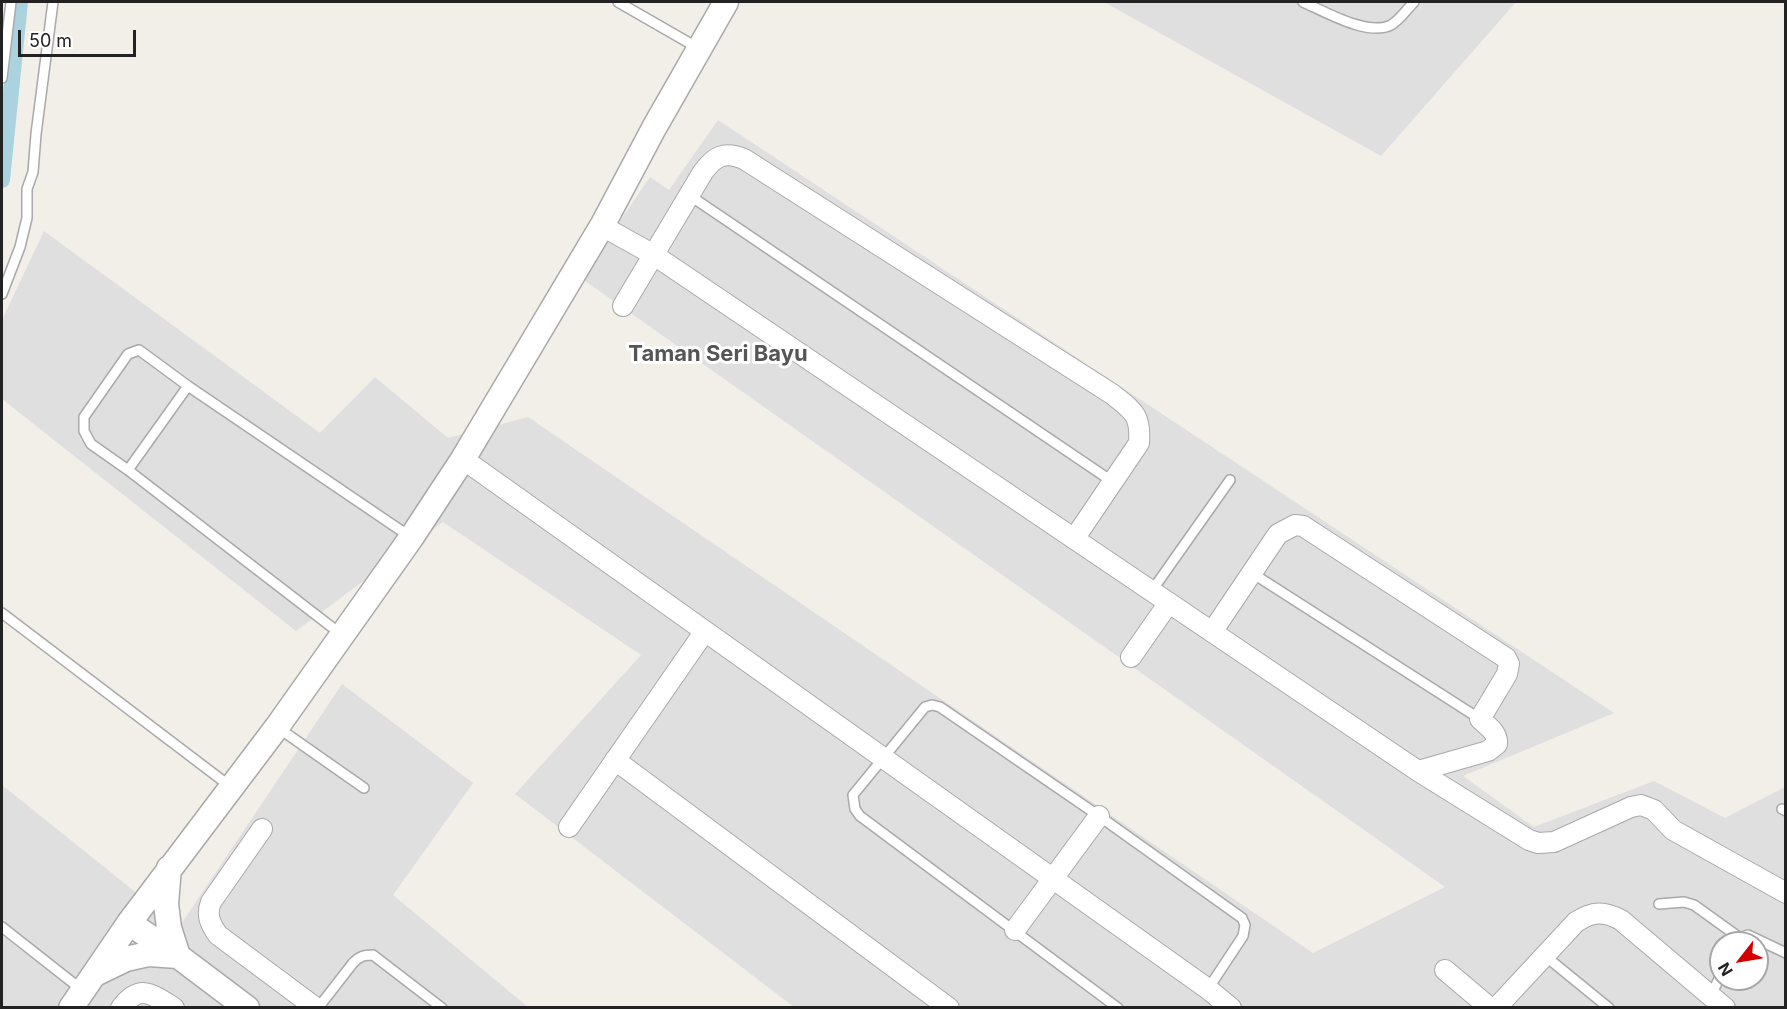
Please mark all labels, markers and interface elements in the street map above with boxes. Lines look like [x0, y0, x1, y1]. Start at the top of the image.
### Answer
scale bar [21, 18, 140, 56]
text: 50 m [29, 30, 72, 51]
district label: Taman Seri Bayu [628, 341, 808, 367]
north arrow [1709, 931, 1769, 991]
text: N [1714, 959, 1737, 980]

